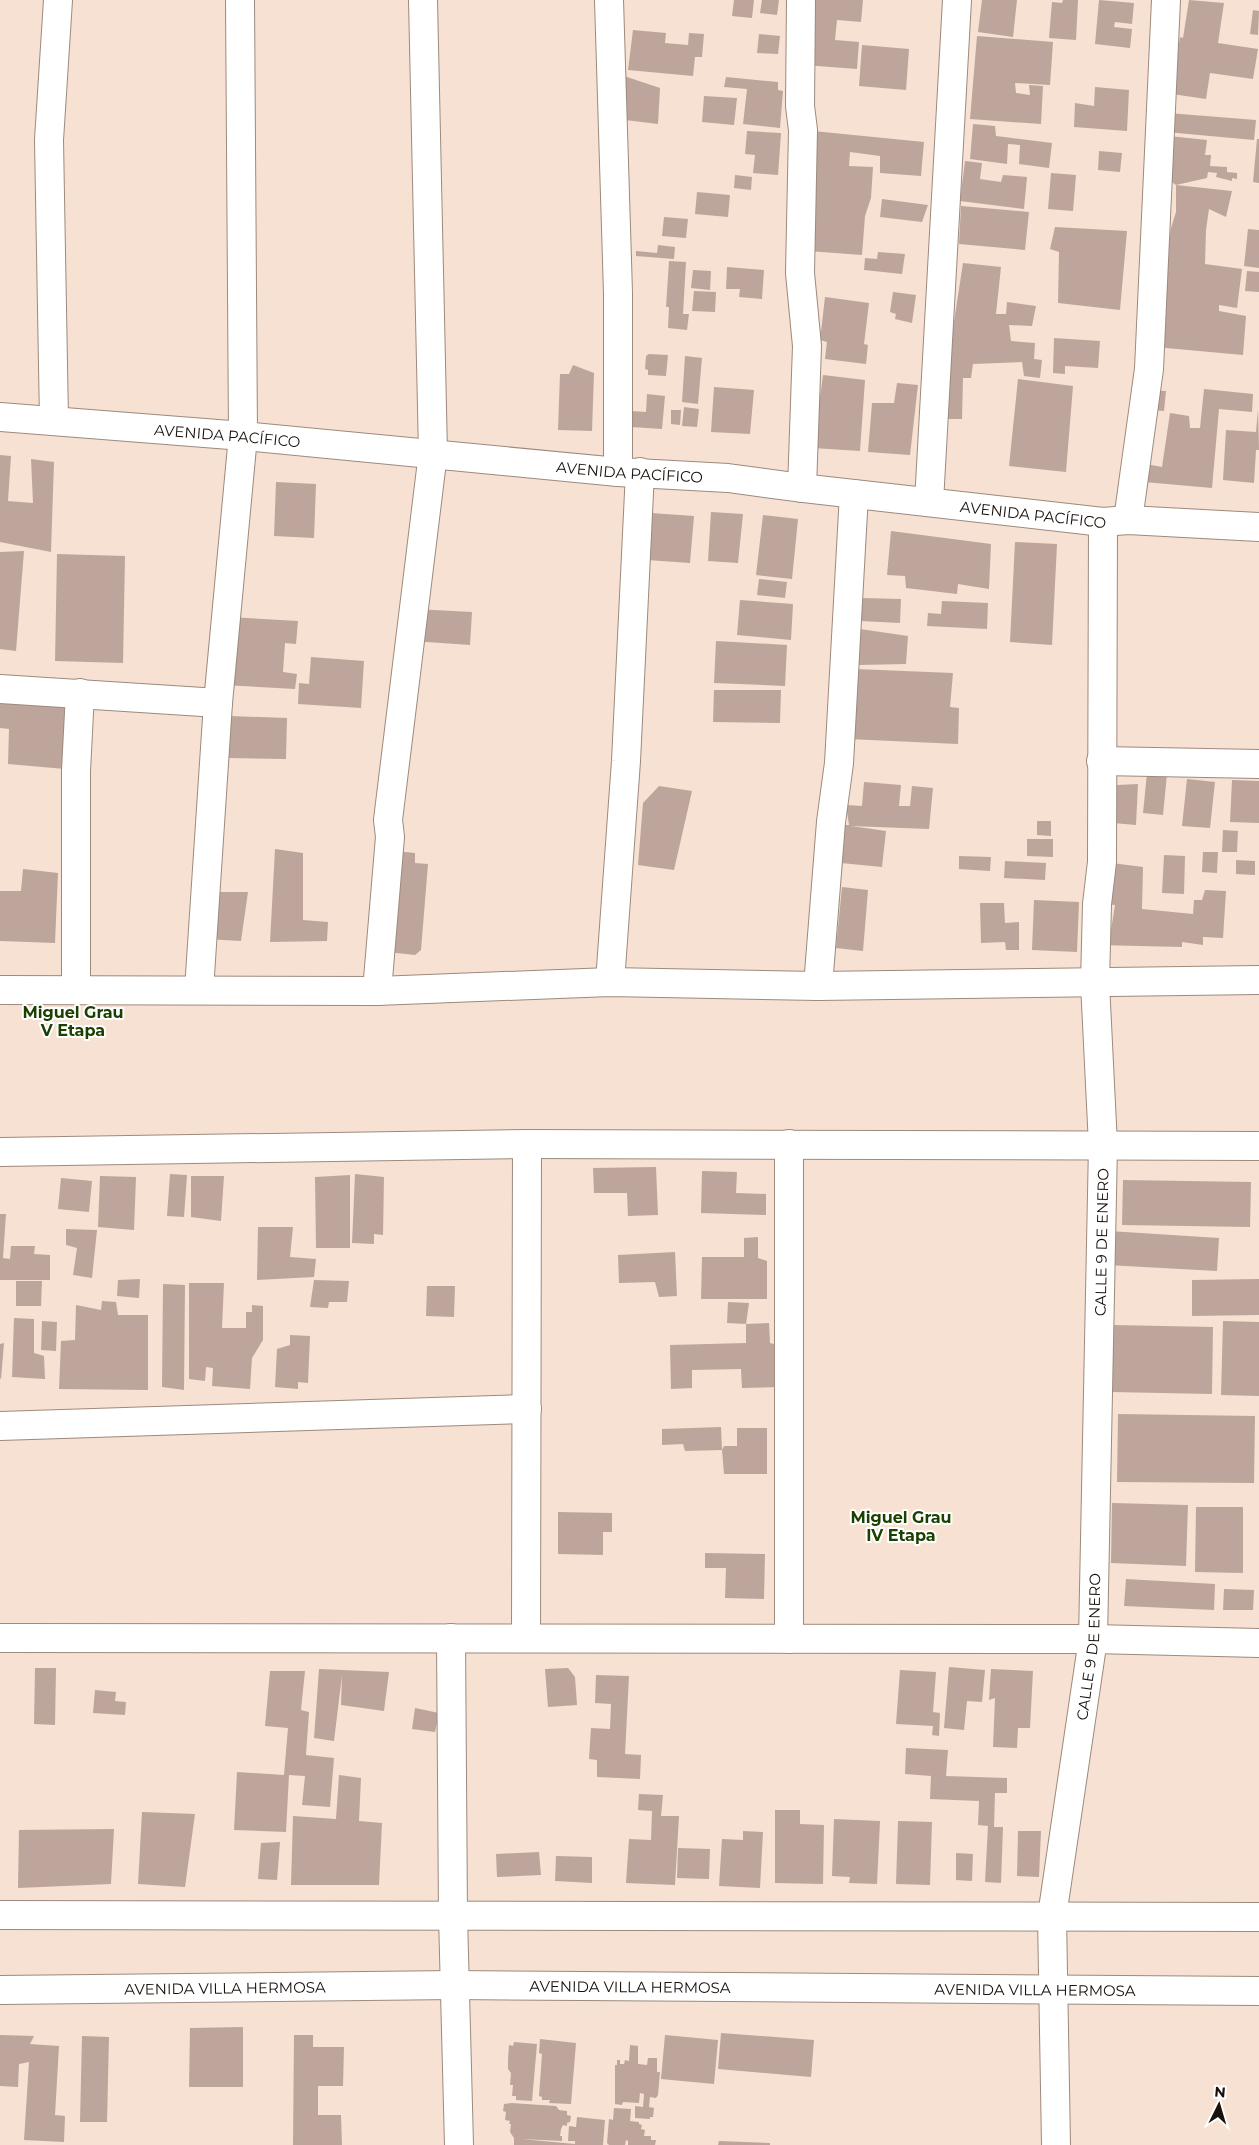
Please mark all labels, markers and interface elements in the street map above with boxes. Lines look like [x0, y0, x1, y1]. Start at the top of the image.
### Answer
street label: AVENIDA PACÍFICO [153, 420, 301, 451]
street label: AVENIDA PACÍFICO [555, 457, 703, 486]
street label: AVENIDA PACÍFICO [959, 496, 1107, 532]
district label: Miguel Grau V Etapa [22, 1003, 124, 1040]
street label: CALLE 9 DE ENERO [1090, 1168, 1112, 1316]
district label: Miguel Grau IV Etapa [850, 1508, 952, 1545]
street label: CALLE 9 DE ENERO [1072, 1573, 1104, 1722]
street label: AVENIDA VILLA HERMOSA [529, 1976, 731, 1997]
street label: AVENIDA VILLA HERMOSA [124, 1977, 326, 1998]
street label: AVENIDA VILLA HERMOSA [934, 1979, 1136, 2000]
north arrow [1194, 2080, 1244, 2130]
text: N [1214, 2083, 1227, 2102]

